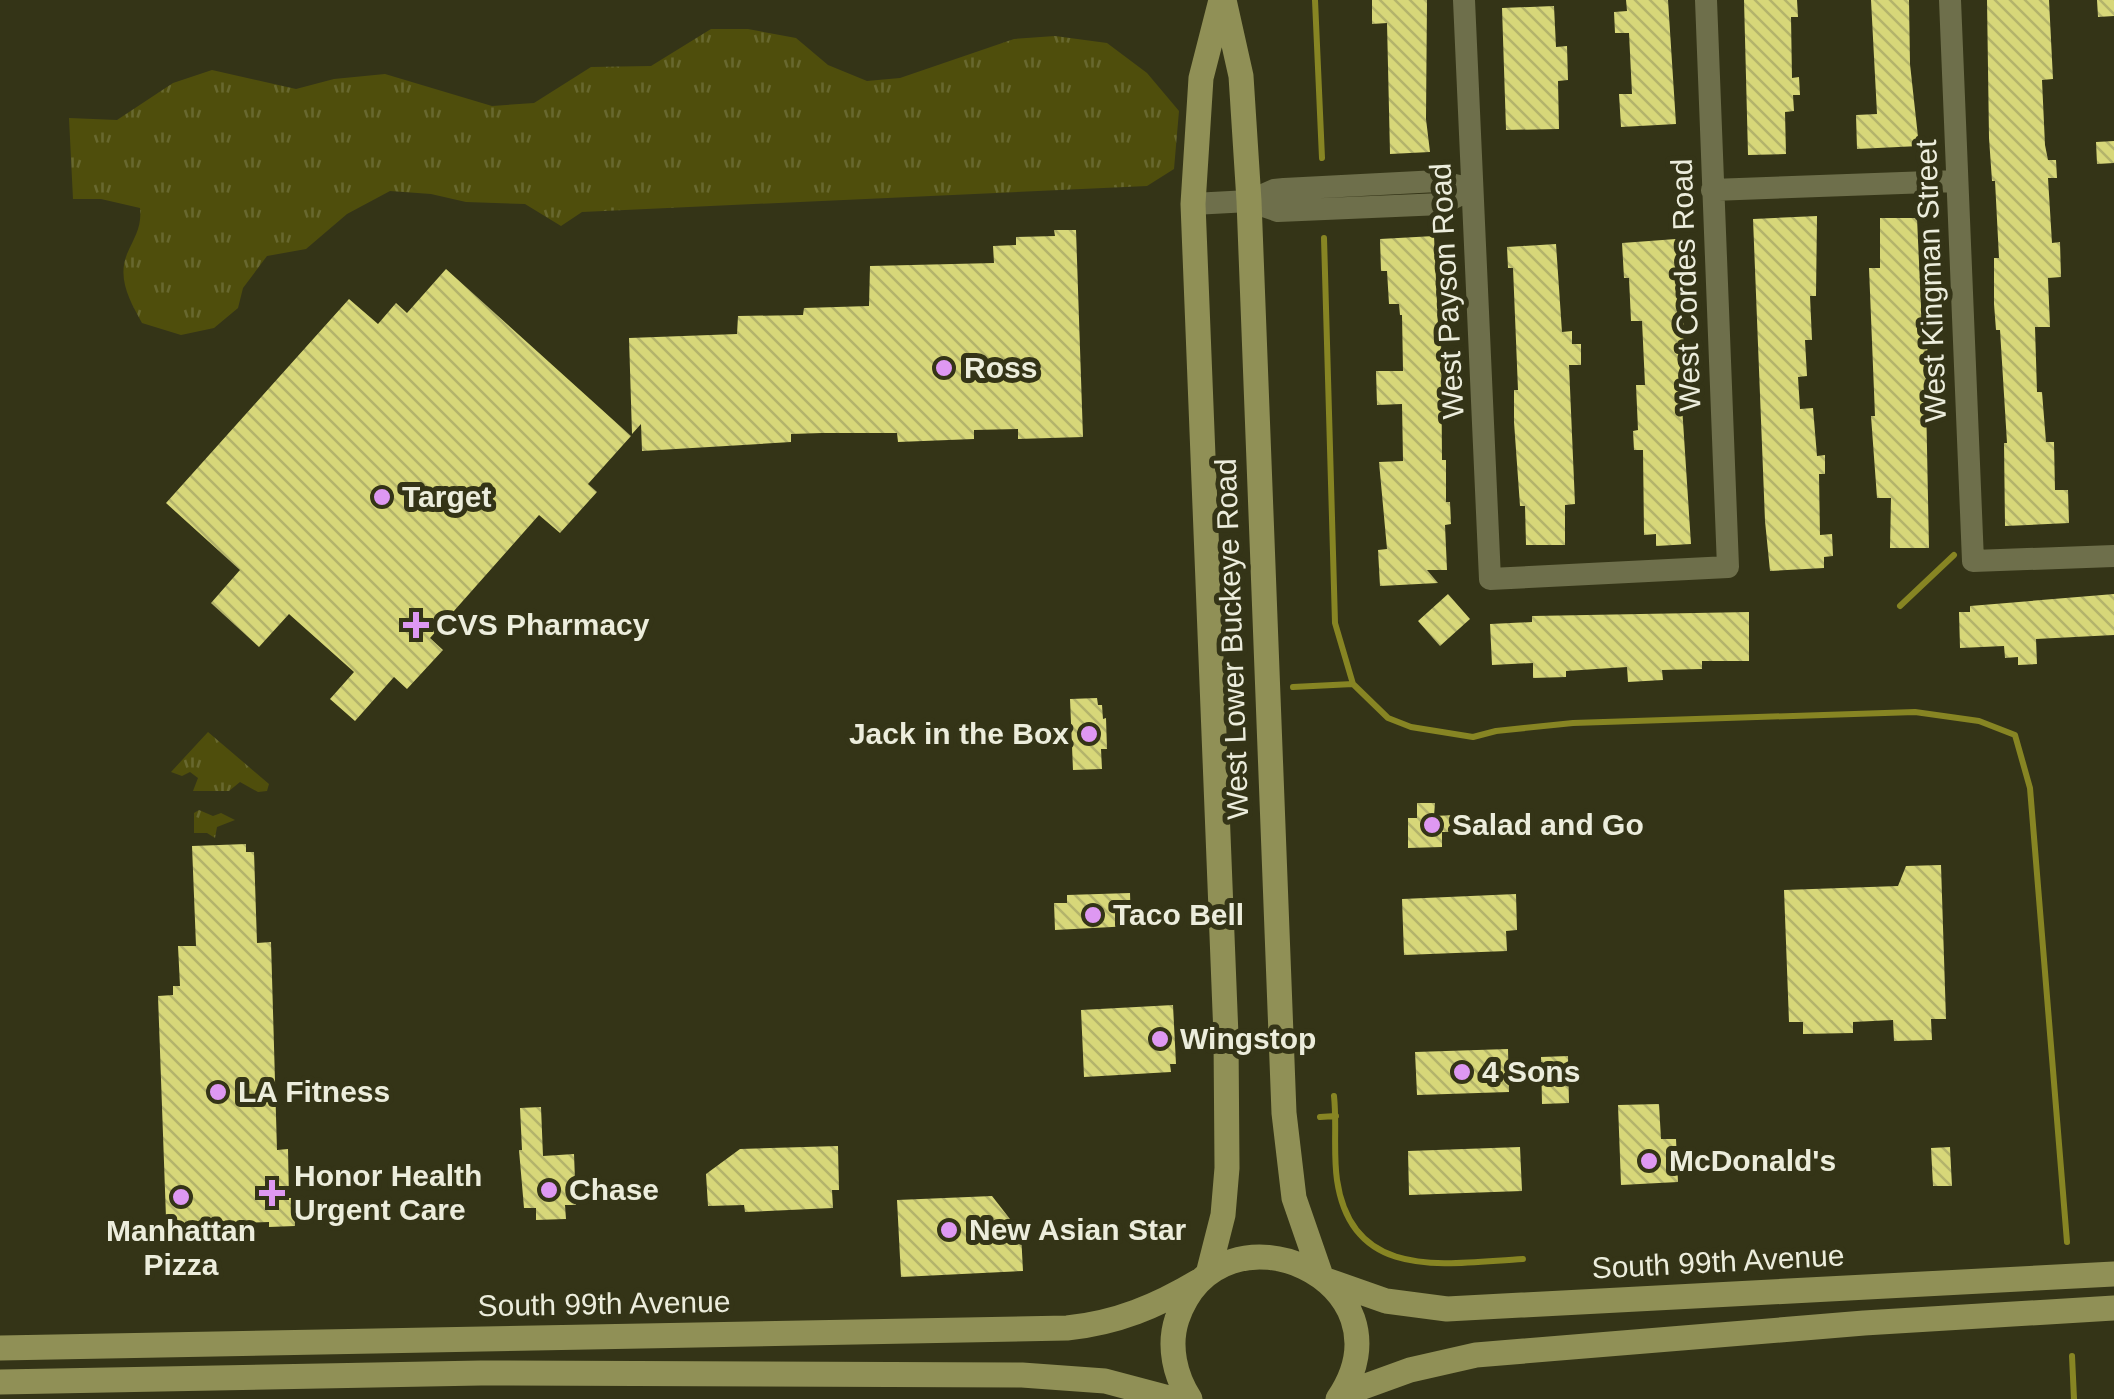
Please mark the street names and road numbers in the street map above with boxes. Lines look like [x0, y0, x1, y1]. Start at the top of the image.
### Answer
street label: West Kingman Street [1909, 138, 1952, 423]
street label: West Cordes Road [1665, 158, 1706, 412]
street label: West Payson Road [1423, 162, 1470, 420]
street label: West Lower Buckeye Road [1209, 458, 1254, 820]
street label: South 99th Avenue [1591, 1238, 1845, 1285]
street label: South 99th Avenue [477, 1285, 731, 1322]

